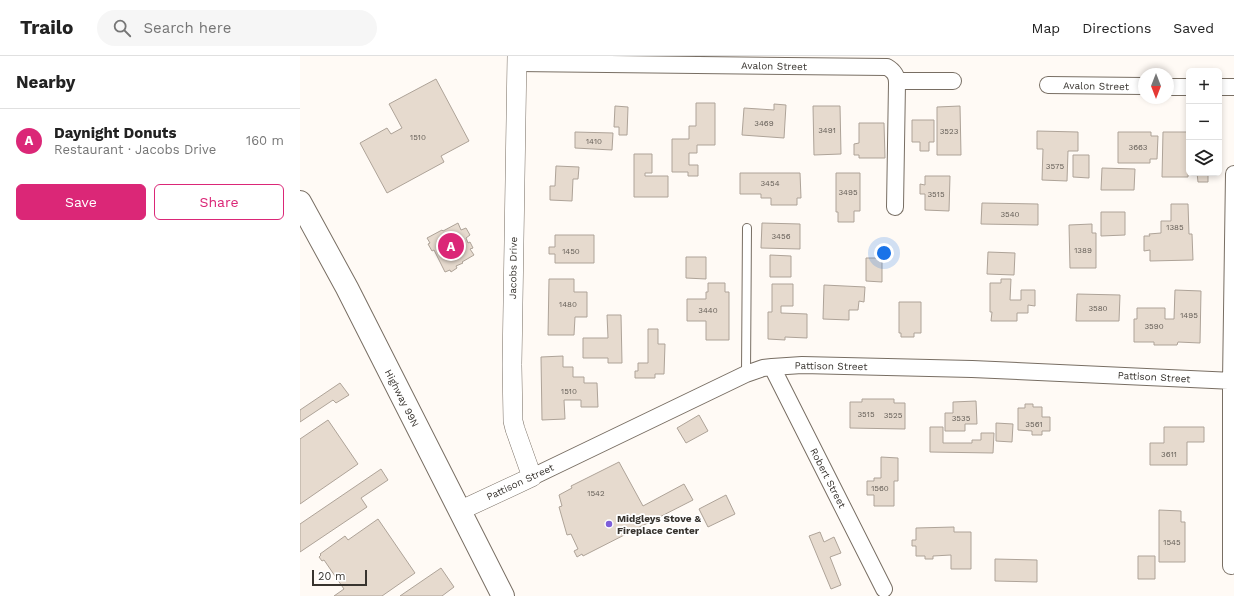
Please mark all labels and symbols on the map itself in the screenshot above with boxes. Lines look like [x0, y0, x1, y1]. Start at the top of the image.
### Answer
street label: Avalon Street [741, 60, 808, 72]
north arrow [1138, 68, 1174, 104]
street label: Avalon Street [1063, 80, 1130, 92]
house number: 3469 [754, 119, 774, 128]
house number: 3491 [818, 126, 836, 135]
house number: 3523 [940, 127, 959, 136]
house number: 1510 [410, 133, 426, 142]
house number: 1410 [586, 137, 602, 146]
house number: 3663 [1128, 143, 1148, 152]
house number: 3575 [1046, 162, 1065, 171]
house number: 3454 [760, 179, 780, 188]
house number: 3495 [838, 188, 858, 197]
house number: 3515 [927, 190, 945, 199]
house number: 3540 [1000, 210, 1020, 219]
house number: 1385 [1166, 223, 1184, 232]
pin: A [438, 231, 464, 261]
house number: 3456 [771, 232, 791, 241]
street label: Jacobs Drive [507, 236, 519, 299]
your location [874, 243, 894, 263]
house number: 1389 [1074, 246, 1092, 255]
house number: 1450 [562, 247, 580, 256]
house number: 1480 [559, 300, 577, 309]
house number: 3580 [1088, 304, 1108, 313]
house number: 3440 [698, 306, 718, 315]
house number: 1495 [1180, 311, 1198, 320]
house number: 3590 [1144, 322, 1164, 331]
street label: Pattison Street [794, 360, 868, 372]
street label: Highway 99N [383, 367, 421, 429]
street label: Pattison Street [1117, 370, 1192, 384]
house number: 1510 [561, 387, 577, 396]
house number: 3515 [857, 410, 875, 419]
house number: 3525 [884, 411, 903, 420]
house number: 3535 [952, 414, 971, 423]
house number: 3561 [1025, 420, 1043, 429]
street label: Robert Street [808, 446, 848, 511]
house number: 3611 [1161, 450, 1177, 459]
street label: Pattison Street [485, 461, 556, 502]
house number: 1560 [871, 484, 889, 493]
house number: 1542 [587, 489, 605, 498]
place label: Midgleys Stove & Fireplace Center [617, 513, 701, 536]
marker: Midgleys Stove & Fireplace Center [604, 519, 614, 529]
house number: 1545 [1163, 538, 1181, 547]
scale bar [312, 568, 367, 587]

